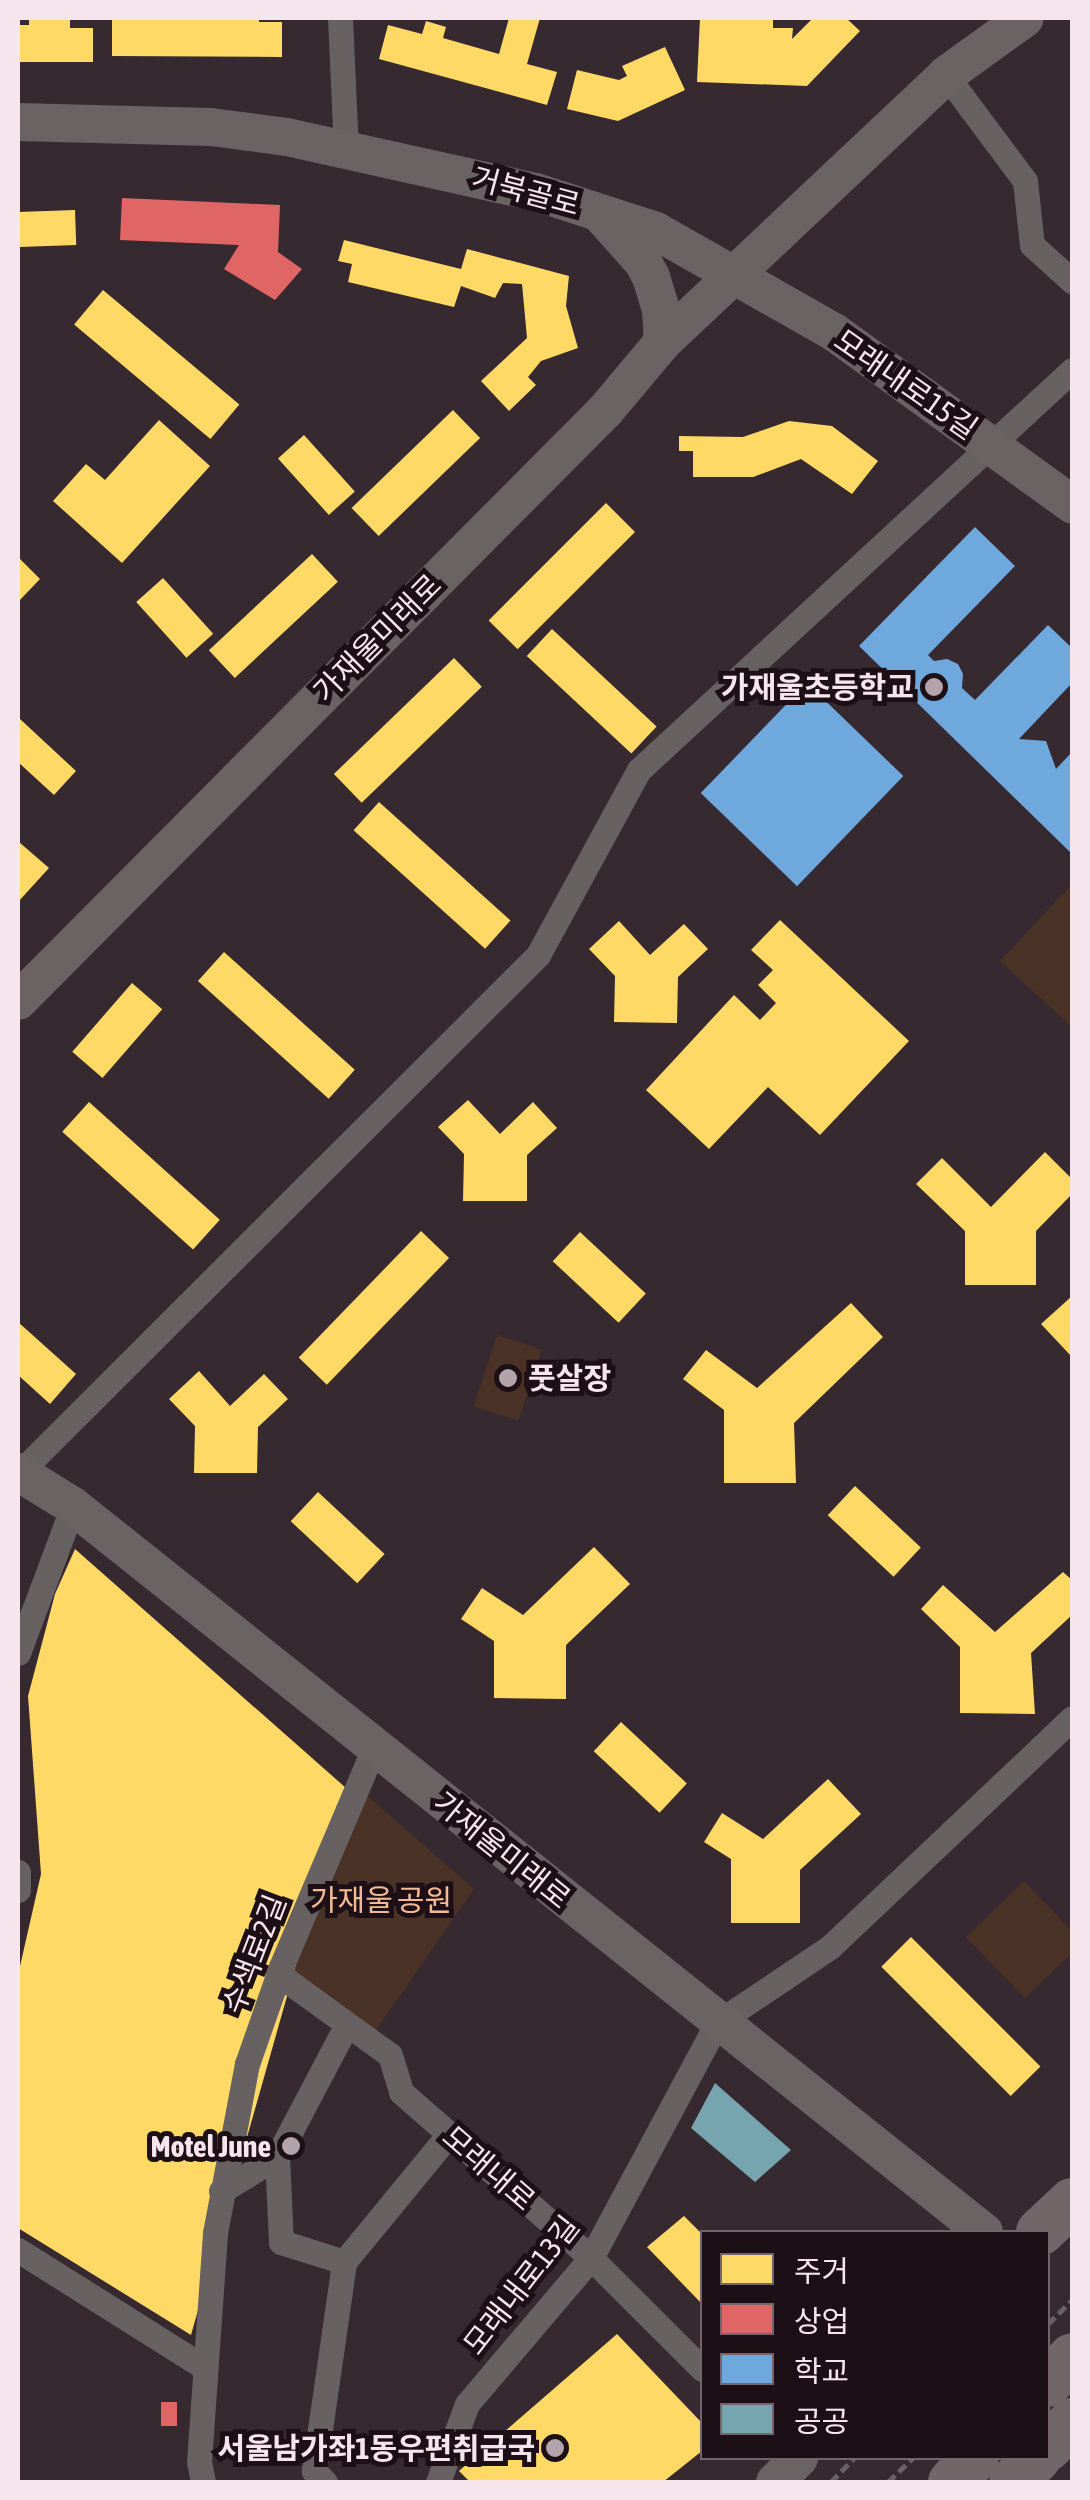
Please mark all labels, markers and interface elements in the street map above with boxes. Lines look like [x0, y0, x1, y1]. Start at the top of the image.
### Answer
street label: 거북골로 [468, 159, 584, 223]
street label: 모래내로15길 [828, 322, 984, 446]
street label: 가재울미래로 [306, 567, 448, 709]
place label: 가재울초등학교 [721, 669, 914, 705]
marker: 가재울초등학교 [923, 676, 945, 698]
place label: 풋살장 [528, 1360, 611, 1396]
marker: 풋살장 [497, 1367, 519, 1389]
street label: 가재울미래로 [426, 1784, 578, 1916]
park label: 가재울 공원 [310, 1882, 452, 1918]
street label: 수색로2길 [215, 1889, 293, 2019]
street label: 모래내로 [436, 2118, 542, 2218]
place label: Motel June [151, 2128, 271, 2164]
marker: Motel June [280, 2135, 302, 2157]
street label: 모래내로13길 [456, 2208, 586, 2362]
legend [700, 2230, 1050, 2460]
text: 주거 [794, 2254, 849, 2288]
text: 상업 [794, 2304, 849, 2338]
text: 학교 [794, 2354, 849, 2388]
text: 공공 [794, 2404, 849, 2438]
place label: 서울남가좌1동우편취급국 [217, 2430, 535, 2466]
marker: 서울남가좌1동우편취급국 [544, 2437, 566, 2459]

